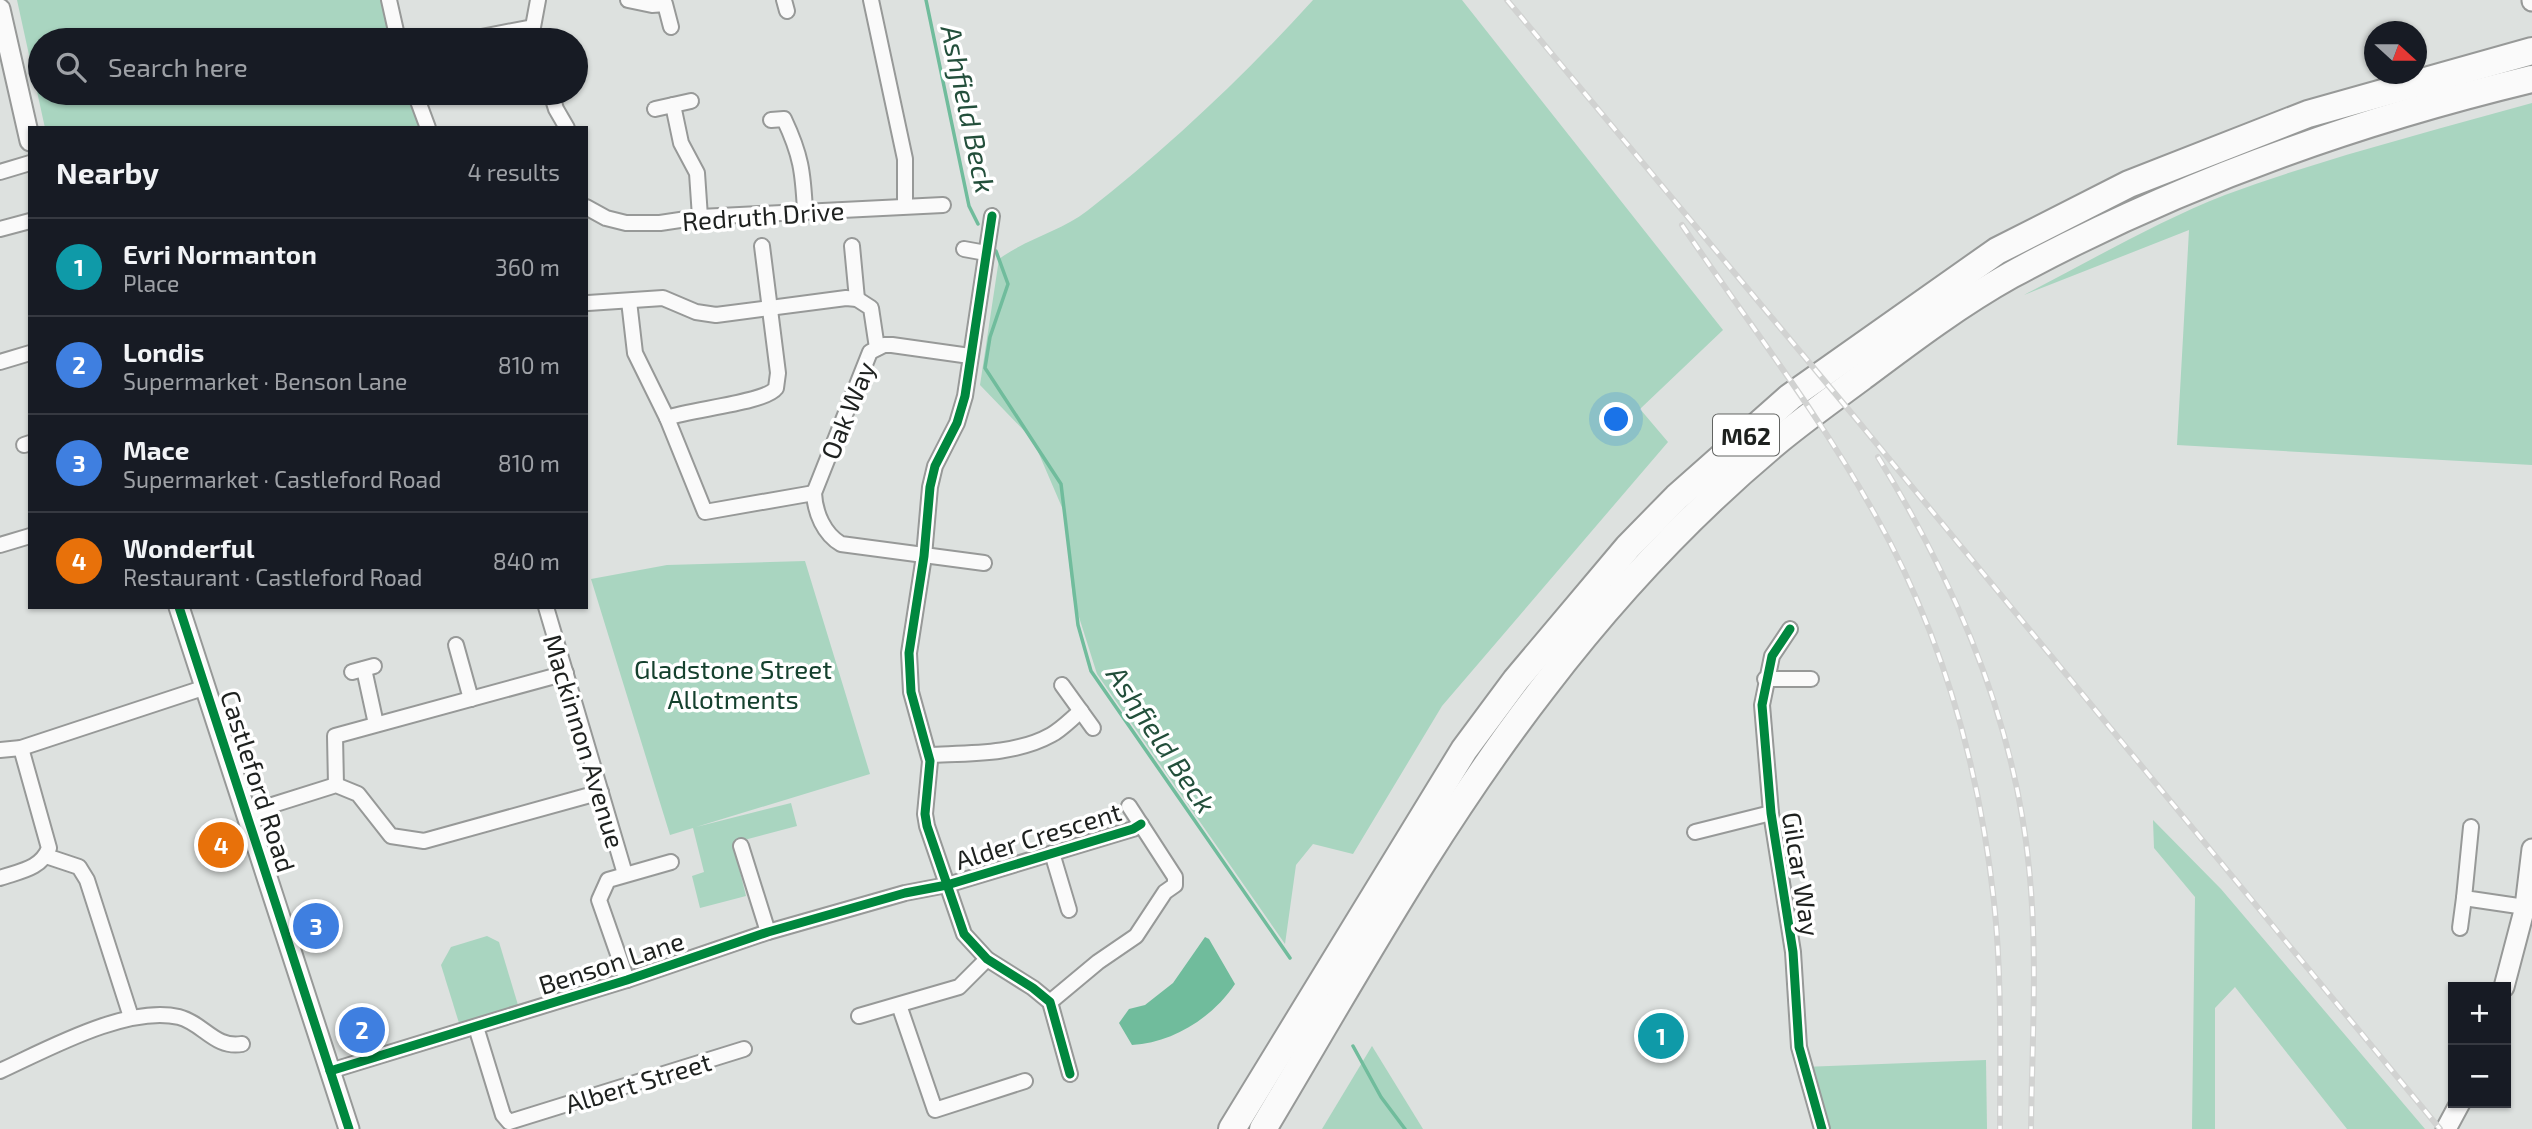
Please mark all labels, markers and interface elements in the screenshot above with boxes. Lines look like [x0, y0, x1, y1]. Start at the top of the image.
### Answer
water label: Ashfield Beck [934, 21, 1003, 196]
north arrow [2364, 21, 2427, 84]
search box [28, 28, 588, 105]
icon: search [52, 48, 90, 86]
text: Search here [108, 51, 248, 82]
text: Nearby [56, 154, 159, 190]
text: 4 results [468, 158, 560, 186]
street label: Redruth Drive [681, 194, 845, 236]
text: Evri Normanton [123, 238, 317, 269]
text: 1 [74, 253, 84, 281]
text: 360 m [495, 253, 560, 281]
text: Place [123, 269, 179, 297]
text: Londis [123, 336, 204, 367]
text: 2 [72, 351, 86, 379]
text: 810 m [498, 351, 560, 379]
street label: Oak Way [813, 356, 881, 463]
text: Supermarket · Benson Lane [123, 367, 407, 395]
your location [1599, 402, 1633, 436]
road number: M62 [1713, 414, 1779, 456]
text: Mace [123, 434, 189, 465]
text: 3 [72, 449, 86, 477]
text: 810 m [498, 449, 560, 477]
text: Supermarket · Castleford Road [123, 465, 441, 493]
text: Wonderful [123, 532, 255, 563]
text: 4 [72, 547, 86, 575]
text: 840 m [493, 547, 560, 575]
text: Restaurant · Castleford Road [123, 563, 423, 591]
street label: Mackinnon Avenue [538, 630, 632, 852]
park label: Gladstone Street Allotments [634, 653, 832, 714]
water label: Ashfield Beck [1100, 658, 1224, 819]
street label: Castleford Road [215, 686, 303, 876]
street label: Alder Crescent [951, 795, 1125, 875]
street label: Gilcar Way [1777, 810, 1827, 938]
pin: 4 [198, 819, 244, 871]
pin: 3 [293, 900, 339, 952]
street label: Benson Lane [535, 924, 687, 1000]
map controls [2448, 982, 2511, 1108]
button: + [2448, 982, 2511, 1045]
pin: 2 [339, 1004, 385, 1056]
pin: 1 [1638, 1010, 1684, 1062]
street label: Albert Street [561, 1045, 715, 1119]
button: − [2448, 1045, 2511, 1108]

